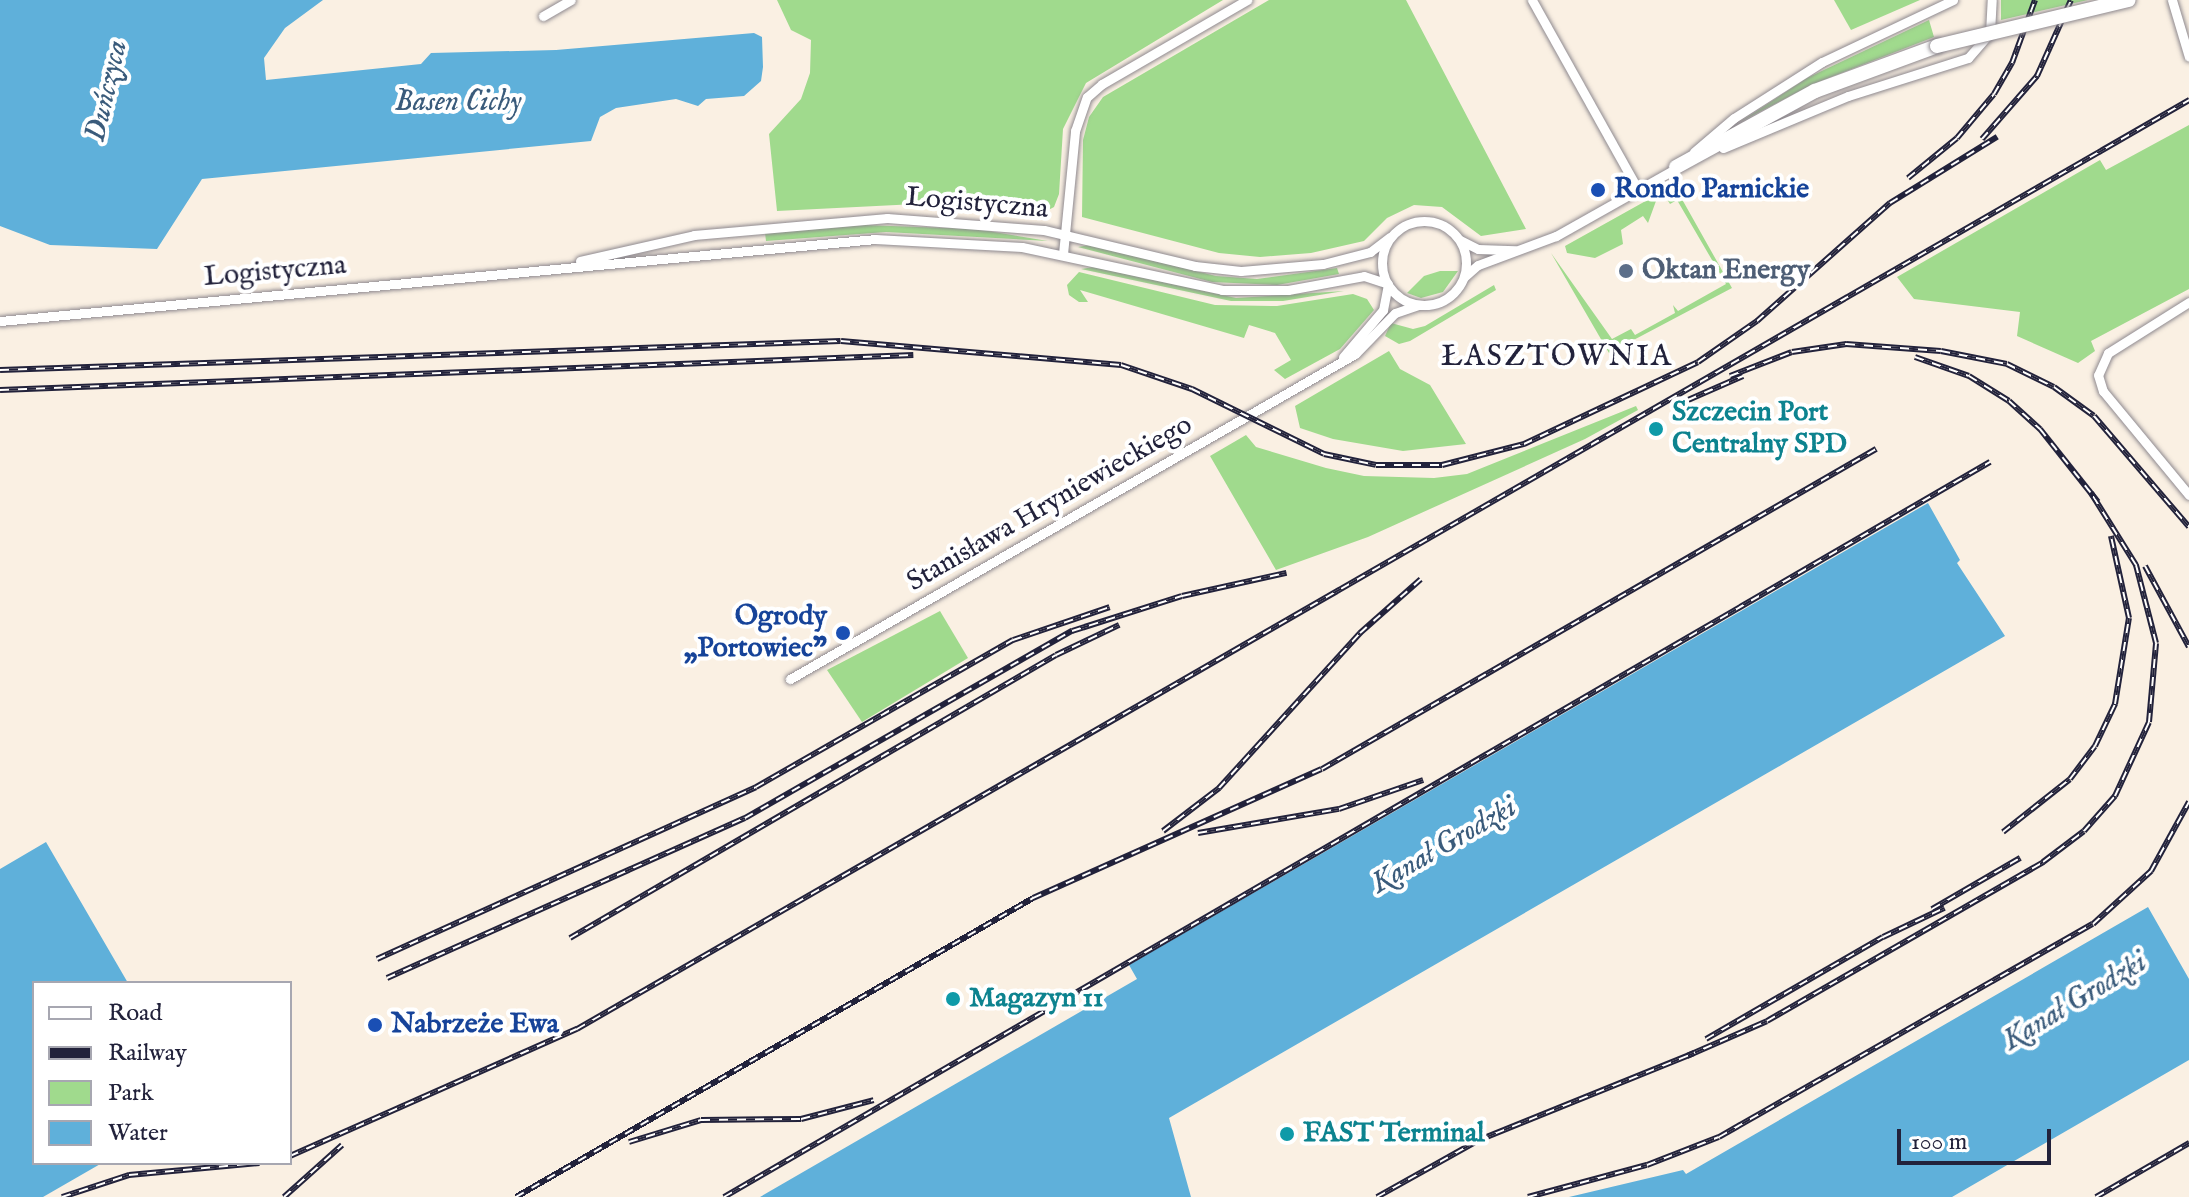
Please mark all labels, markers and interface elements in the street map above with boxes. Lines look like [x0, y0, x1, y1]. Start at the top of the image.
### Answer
water label: Duńczyca [78, 37, 136, 145]
water label: Basen Cichy [394, 84, 522, 120]
place label: Rondo Parnickie [1614, 173, 1809, 207]
street label: Logistyczna [904, 181, 1050, 227]
marker: Rondo Parnickie [1589, 181, 1607, 199]
street label: Logistyczna [202, 249, 348, 295]
place label: Oktan Energy [1642, 254, 1810, 288]
marker: Oktan Energy [1617, 262, 1635, 280]
district label: ŁASZTOWNIA [1441, 339, 1673, 375]
place label: Szczecin Port Centralny SPD [1672, 396, 1847, 462]
street label: Stanisława Hryniewieckiego [901, 409, 1199, 599]
marker: Szczecin Port Centralny SPD [1647, 420, 1665, 438]
place label: Ogrody „Portowiec” [684, 600, 827, 666]
marker: Ogrody „Portowiec” [834, 624, 852, 642]
water label: Kanał Grodzki [1365, 790, 1523, 902]
water label: Kanał Grodzki [1996, 945, 2154, 1059]
legend [32, 981, 292, 1165]
place label: Magazyn 11 [969, 982, 1103, 1016]
marker: Magazyn 11 [944, 990, 962, 1008]
text: Road [108, 998, 162, 1029]
place label: Nabrzeże Ewa [391, 1008, 559, 1042]
marker: Nabrzeże Ewa [366, 1016, 384, 1034]
text: Railway [108, 1038, 187, 1069]
text: Park [108, 1078, 154, 1109]
scale bar [1901, 1113, 2055, 1163]
place label: FAST Terminal [1303, 1117, 1485, 1151]
text: Water [108, 1118, 168, 1149]
marker: FAST Terminal [1278, 1125, 1296, 1143]
text: 100 m [1911, 1127, 1967, 1158]

